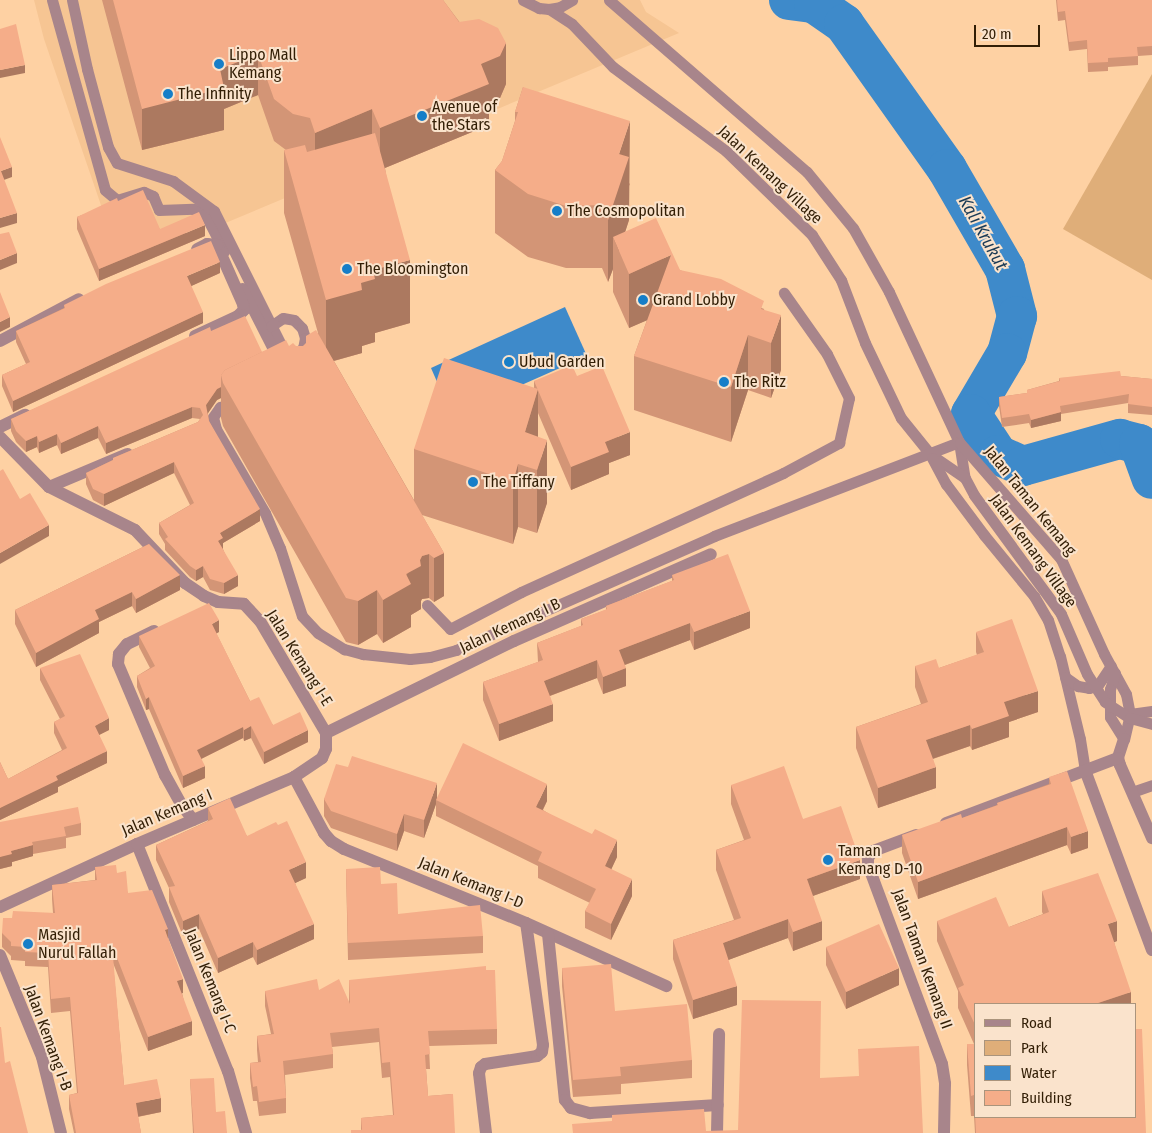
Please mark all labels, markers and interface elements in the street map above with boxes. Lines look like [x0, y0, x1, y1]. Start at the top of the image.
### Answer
scale bar [977, 15, 1043, 47]
text: 20 m [982, 25, 1012, 43]
place label: Lippo Mall Kemang [229, 45, 297, 83]
marker: Lippo Mall Kemang [213, 58, 225, 70]
place label: The Infinity [178, 84, 251, 104]
marker: The Infinity [162, 88, 174, 100]
place label: Avenue of the Stars [432, 97, 497, 135]
marker: Avenue of the Stars [416, 110, 428, 122]
street label: Jalan Kemang Village [714, 122, 826, 228]
water label: Kali Krukut [954, 192, 1012, 274]
place label: The Cosmopolitan [567, 201, 685, 221]
marker: The Cosmopolitan [551, 205, 563, 217]
place label: The Bloomington [357, 259, 468, 279]
marker: The Bloomington [341, 263, 353, 275]
place label: Grand Lobby [653, 290, 735, 310]
marker: Grand Lobby [637, 294, 649, 306]
place label: Ubud Garden [519, 352, 605, 372]
marker: Ubud Garden [503, 356, 515, 368]
place label: The Ritz [734, 372, 786, 392]
marker: The Ritz [718, 376, 730, 388]
street label: Jalan Taman Kemang [980, 442, 1080, 560]
place label: The Tiffany [483, 472, 555, 492]
marker: The Tiffany [467, 476, 479, 488]
street label: Jalan Kemang Village [985, 490, 1081, 612]
street label: Jalan Kemang I B [457, 594, 563, 658]
street label: Jalan Kemang I-E [262, 606, 336, 710]
street label: Jalan Kemang I [119, 785, 215, 841]
place label: Taman Kemang D-10 [838, 841, 923, 879]
street label: Jalan Kemang I-D [416, 853, 526, 913]
marker: Taman Kemang D-10 [822, 854, 834, 866]
street label: Jalan Taman Kemang II [888, 886, 956, 1032]
place label: Masjid Nurul Fallah [38, 925, 116, 963]
street label: Jalan Kemang I-C [180, 926, 240, 1036]
marker: Masjid Nurul Fallah [22, 938, 34, 950]
street label: Jalan Kemang I-B [20, 983, 76, 1093]
legend [974, 1003, 1137, 1118]
text: Road [1021, 1014, 1052, 1032]
text: Park [1021, 1039, 1048, 1057]
text: Water [1021, 1064, 1056, 1082]
text: Building [1021, 1089, 1072, 1107]

